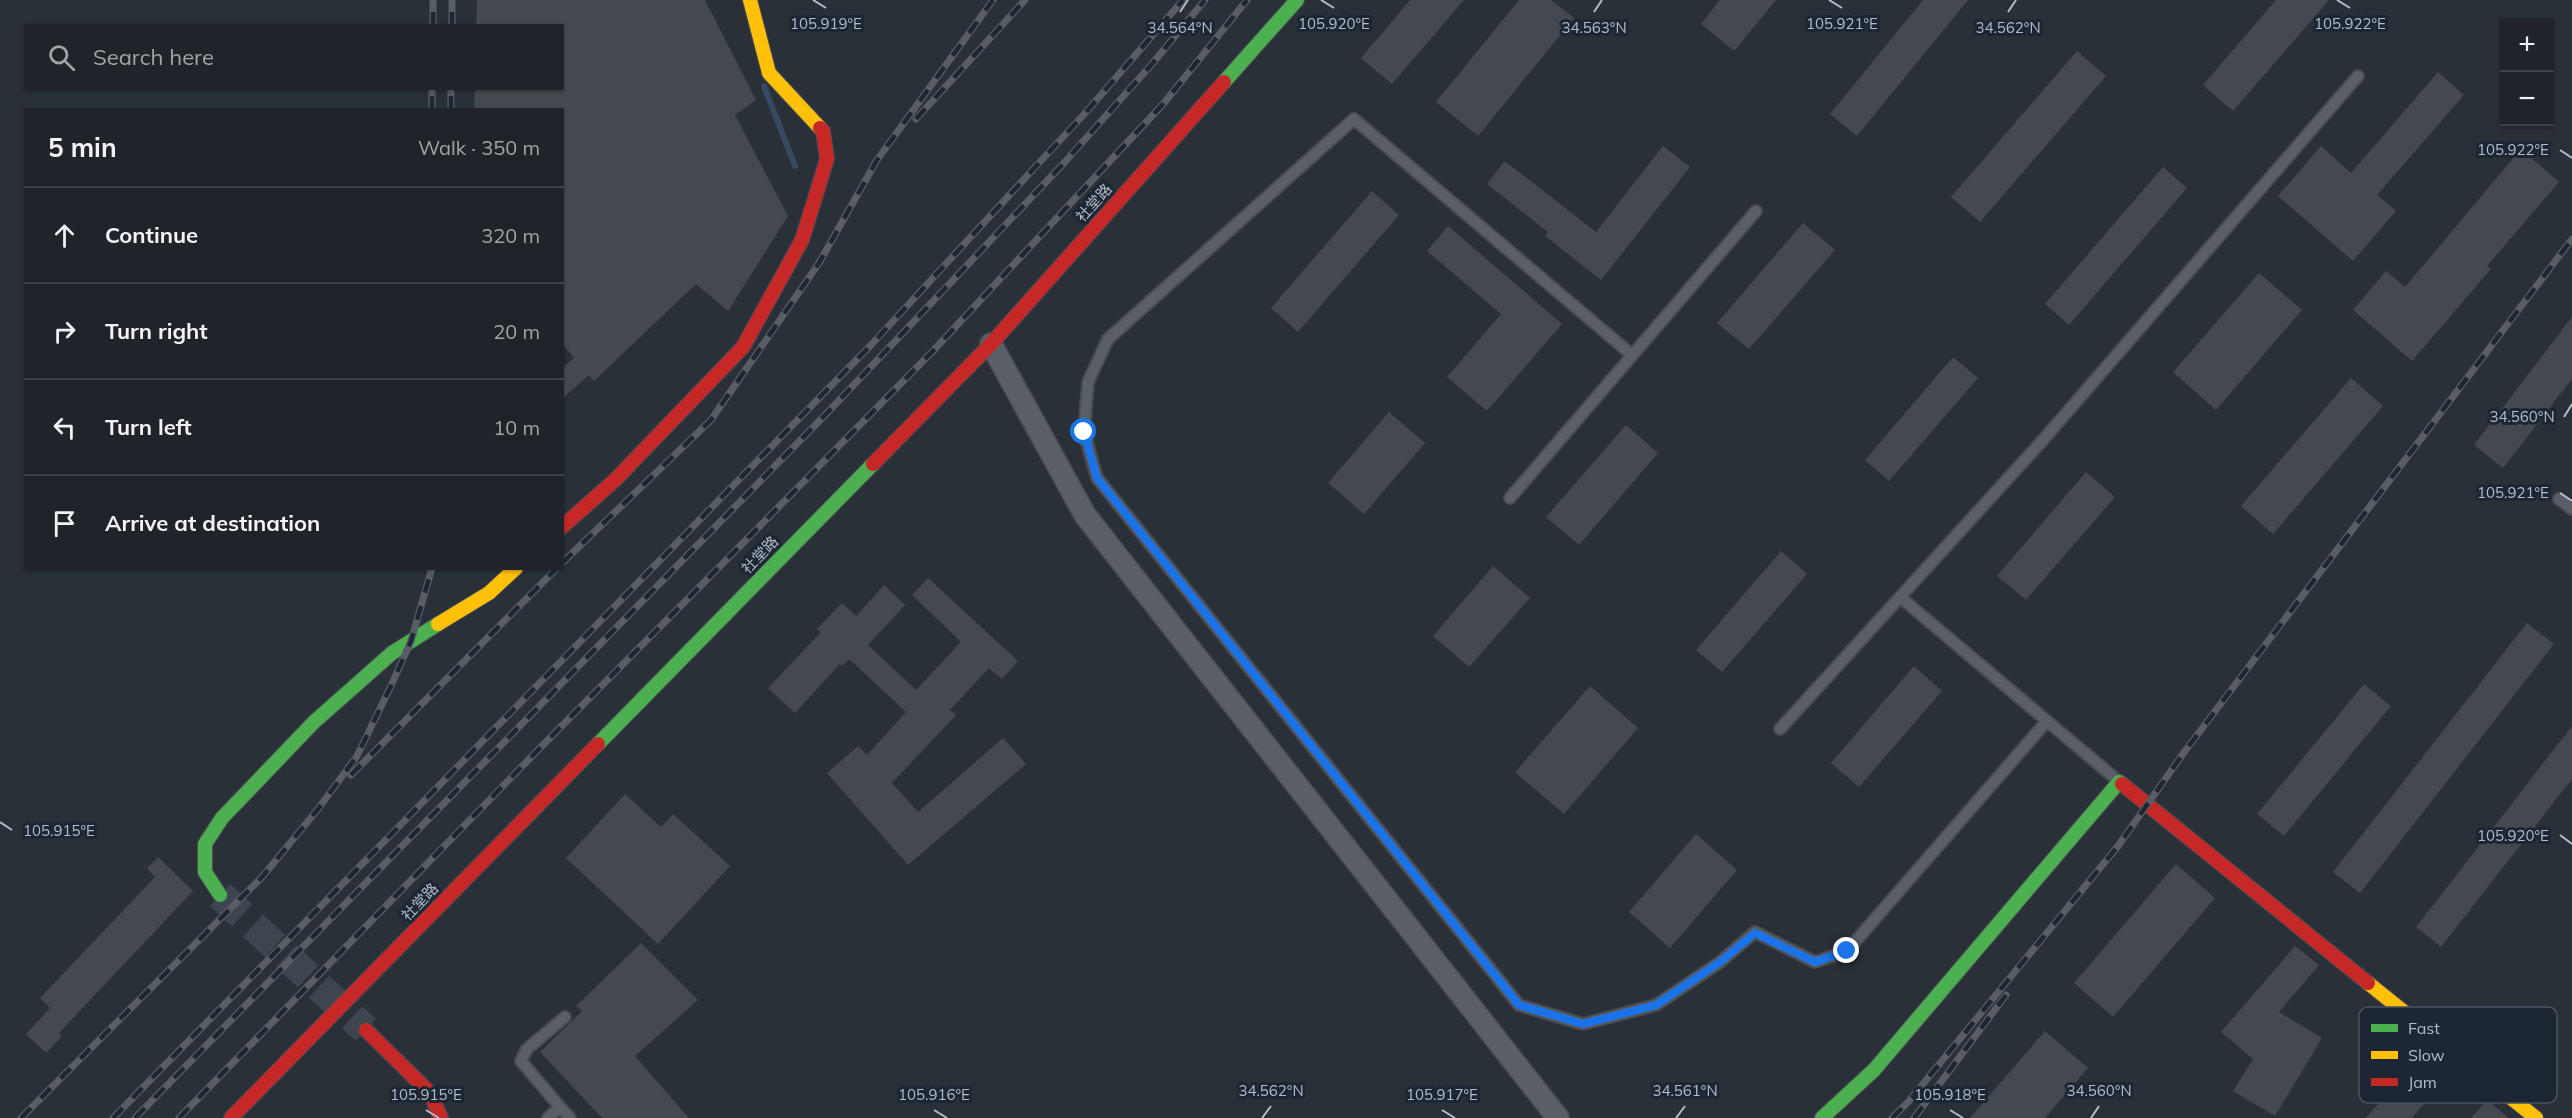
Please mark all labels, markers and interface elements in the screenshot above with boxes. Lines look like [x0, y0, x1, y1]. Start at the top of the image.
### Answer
text: 105.919°E [790, 14, 862, 33]
text: 105.920°E [1298, 14, 1370, 33]
text: 105.921°E [1806, 14, 1878, 33]
text: 105.922°E [2314, 14, 2386, 33]
text: 34.564°N [1147, 18, 1213, 37]
text: 34.563°N [1561, 18, 1627, 37]
text: 34.562°N [1975, 18, 2041, 37]
map controls [2500, 18, 2554, 126]
button: + [2500, 18, 2554, 72]
search box [24, 24, 564, 90]
icon: search [45, 41, 78, 74]
text: Search here [93, 43, 214, 71]
button: − [2500, 72, 2554, 126]
text: 5 min [48, 131, 117, 164]
text: Walk · 350 m [418, 135, 540, 160]
text: 105.922°E [2477, 140, 2549, 159]
street label: 社堂路 [1072, 180, 1116, 226]
icon: ahead [48, 219, 81, 252]
text: Continue [105, 221, 198, 249]
text: 320 m [481, 223, 540, 248]
icon: right [48, 315, 81, 348]
text: Turn right [105, 317, 208, 345]
text: 20 m [493, 319, 540, 344]
text: 34.560°N [2489, 407, 2555, 426]
icon: left [48, 411, 81, 444]
text: Turn left [105, 413, 192, 441]
text: 10 m [493, 415, 540, 440]
route start [1070, 418, 1096, 444]
text: 105.921°E [2477, 483, 2549, 502]
icon: arrive [48, 507, 81, 540]
text: Arrive at destination [105, 509, 320, 537]
street label: 社堂路 [737, 532, 782, 577]
text: 105.915°E [23, 821, 95, 840]
text: 105.920°E [2477, 826, 2549, 845]
street label: 社堂路 [397, 879, 442, 924]
route end [1833, 937, 1859, 963]
legend [2359, 1007, 2557, 1103]
text: Fast [2408, 1018, 2440, 1038]
text: Slow [2408, 1045, 2445, 1065]
text: Jam [2408, 1072, 2437, 1092]
text: 34.562°N [1238, 1081, 1304, 1100]
text: 34.561°N [1652, 1081, 1718, 1100]
text: 34.560°N [2066, 1081, 2132, 1100]
text: 105.915°E [390, 1085, 462, 1104]
text: 105.916°E [898, 1085, 970, 1104]
text: 105.917°E [1406, 1085, 1478, 1104]
text: 105.918°E [1914, 1085, 1986, 1104]

